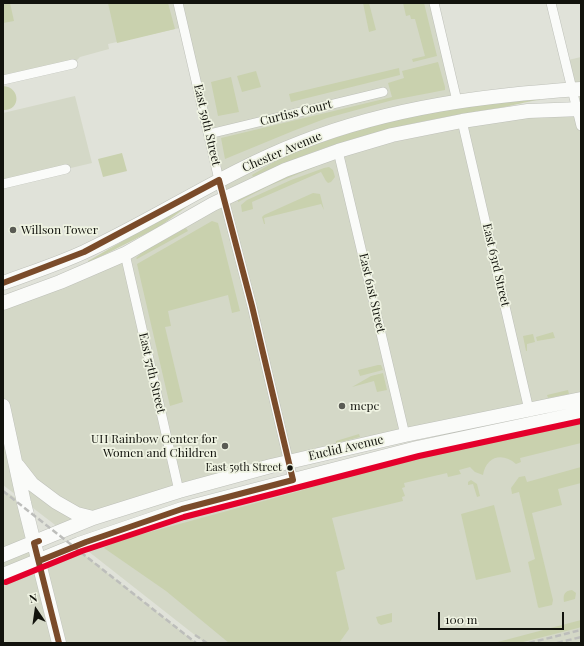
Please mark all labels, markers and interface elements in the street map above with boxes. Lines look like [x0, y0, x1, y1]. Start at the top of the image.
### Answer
street label: East 59th Street [191, 83, 223, 167]
street label: Curtiss Court [259, 97, 333, 129]
street label: Chester Avenue [240, 129, 324, 175]
street label: East 63rd Street [479, 222, 513, 308]
place label: Willson Tower [21, 223, 98, 237]
marker: Willson Tower [8, 225, 18, 235]
street label: East 61st Street [356, 252, 388, 334]
street label: East 57th Street [136, 331, 168, 415]
place label: mcpc [350, 399, 379, 413]
marker: mcpc [337, 401, 347, 411]
place label: UH Rainbow Center for Women and Children [91, 432, 217, 460]
street label: Euclid Avenue [307, 432, 385, 464]
marker: UH Rainbow Center for Women and Children [220, 441, 230, 451]
place label: East 59th Street [205, 461, 282, 475]
marker: East 59th Street [285, 463, 295, 473]
north arrow [16, 590, 56, 630]
text: N [28, 590, 39, 606]
scale bar [440, 604, 566, 630]
text: 100 m [445, 611, 477, 627]

